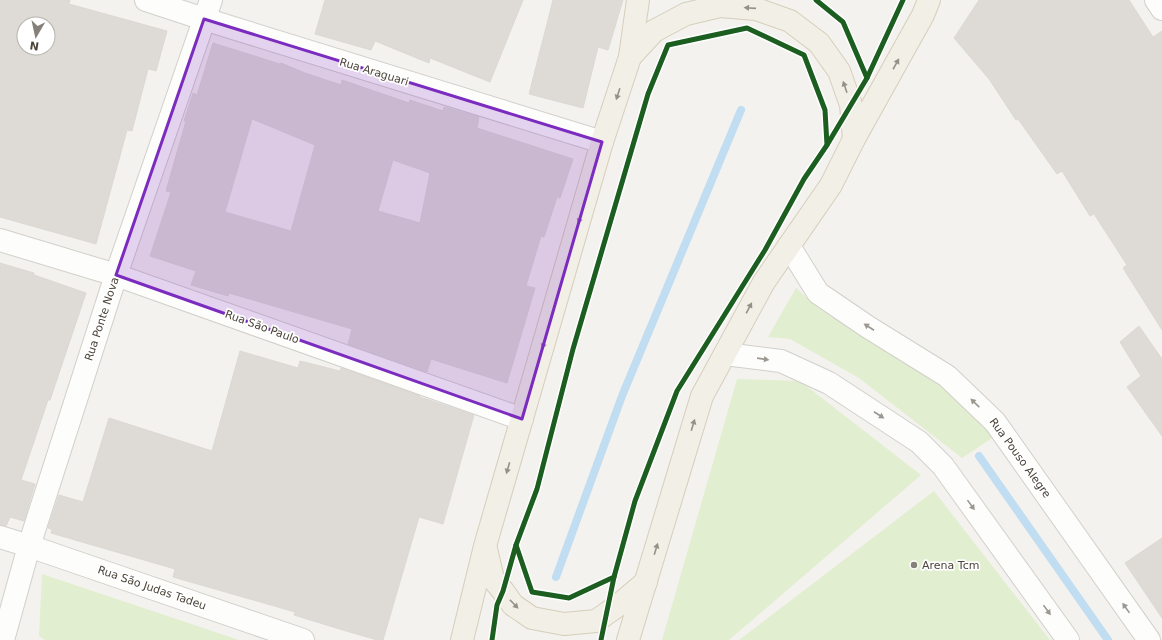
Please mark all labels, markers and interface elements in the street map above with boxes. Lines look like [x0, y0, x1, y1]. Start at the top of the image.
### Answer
one-way arrow [744, 5, 756, 12]
north arrow [16, 16, 56, 56]
text: N [29, 38, 40, 53]
street label: Rua Araguari [338, 55, 410, 89]
one-way arrow [892, 59, 899, 70]
one-way arrow [842, 80, 848, 92]
one-way arrow [615, 88, 621, 100]
one-way arrow [577, 213, 583, 225]
street label: Rua Ponte Nova [82, 276, 122, 362]
one-way arrow [746, 302, 753, 314]
street label: Rua São Paulo [223, 308, 301, 347]
one-way arrow [863, 324, 875, 331]
one-way arrow [541, 337, 547, 349]
one-way arrow [757, 356, 769, 362]
one-way arrow [970, 398, 980, 407]
one-way arrow [873, 412, 885, 419]
street label: Rua Pouso Alegre [987, 415, 1054, 501]
one-way arrow [690, 418, 696, 430]
one-way arrow [504, 462, 510, 474]
one-way arrow [967, 499, 975, 510]
one-way arrow [653, 543, 659, 555]
place label: Arena Tcm [922, 559, 979, 572]
marker: Arena Tcm [909, 560, 919, 570]
street label: Rua São Judas Tadeu [96, 563, 208, 613]
one-way arrow [509, 599, 519, 609]
one-way arrow [1122, 603, 1130, 613]
one-way arrow [1043, 605, 1051, 616]

